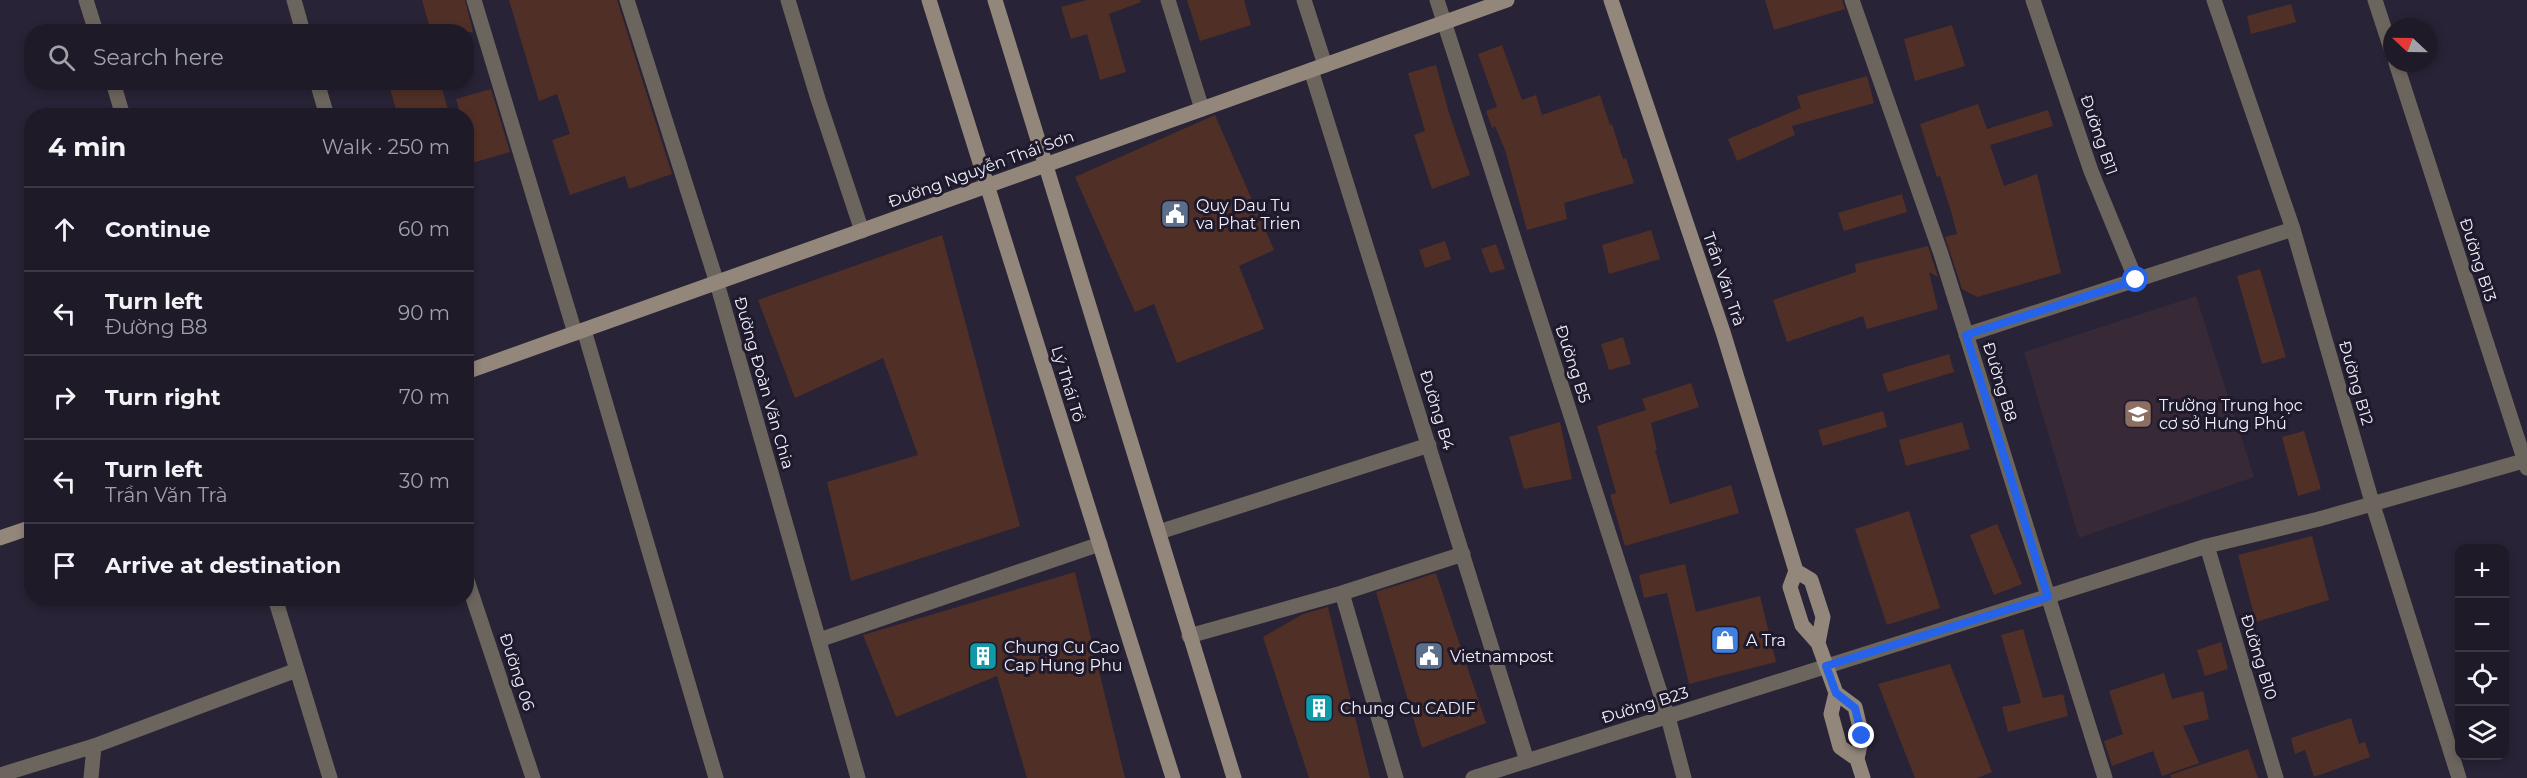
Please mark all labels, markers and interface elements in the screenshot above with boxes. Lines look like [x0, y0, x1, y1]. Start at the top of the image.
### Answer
north arrow [2383, 18, 2437, 72]
search box [24, 24, 474, 90]
icon: search [45, 41, 78, 74]
text: Search here [93, 44, 224, 71]
street label: Đường B11 [2076, 92, 2122, 178]
street label: Đường Nguyễn Thái Sơn [886, 127, 1076, 211]
text: 4 min [48, 131, 126, 163]
text: Walk · 250 m [322, 135, 450, 159]
place label: Quy Dau Tu va Phat Trien [1196, 196, 1300, 233]
public building icon: Quy Dau Tu va Phat Trien [1159, 198, 1191, 230]
icon: ahead [48, 213, 81, 246]
text: Continue [105, 216, 211, 243]
street label: Đường B13 [2456, 216, 2500, 304]
text: 60 m [398, 217, 450, 241]
street label: Trần Văn Trà [1699, 230, 1749, 328]
route start [2122, 266, 2148, 292]
text: Turn left [105, 288, 203, 315]
street label: Đường Đoàn Văn Chia [730, 295, 798, 471]
icon: left [48, 297, 81, 330]
text: 90 m [398, 301, 450, 325]
text: Đường B8 [105, 315, 208, 339]
street label: Đường B5 [1551, 323, 1595, 405]
street label: Đường B12 [2335, 339, 2377, 427]
street label: Đường B8 [1979, 340, 2021, 424]
street label: Lý Thái Tổ [1047, 344, 1089, 424]
street label: Đường B4 [1416, 368, 1458, 453]
icon: right [48, 381, 81, 414]
text: Turn right [105, 384, 220, 411]
text: 70 m [399, 385, 450, 409]
place label: Trường Trung học cơ sở Hưng Phú [2159, 396, 2303, 433]
school or university icon: Trường Trung học cơ sở Hưng Phú [2122, 398, 2154, 430]
text: Turn left [105, 456, 203, 483]
icon: left [48, 465, 81, 498]
text: 30 m [399, 469, 450, 493]
text: Trần Văn Trà [105, 483, 228, 507]
map controls [2455, 544, 2509, 760]
button: + [2455, 544, 2509, 598]
icon: arrive [48, 549, 81, 582]
text: Arrive at destination [105, 552, 341, 579]
button: − [2455, 598, 2509, 652]
street label: Đường B10 [2237, 612, 2281, 702]
shop icon: A Tra [1709, 624, 1741, 656]
street label: Đường 06 [496, 631, 538, 713]
place label: A Tra [1746, 631, 1786, 650]
place label: Chung Cu Cao Cap Hung Phu [1004, 638, 1123, 675]
building icon: Chung Cu Cao Cap Hung Phu [967, 640, 999, 672]
public building icon: Vietnampost [1413, 640, 1445, 672]
place label: Vietnampost [1450, 647, 1554, 666]
button: locate [2455, 652, 2509, 706]
street label: Đường B23 [1599, 683, 1691, 727]
building icon: Chung Cu CADIF [1303, 692, 1335, 724]
place label: Chung Cu CADIF [1340, 699, 1476, 718]
button: layers [2455, 706, 2509, 760]
route end [1848, 722, 1874, 748]

